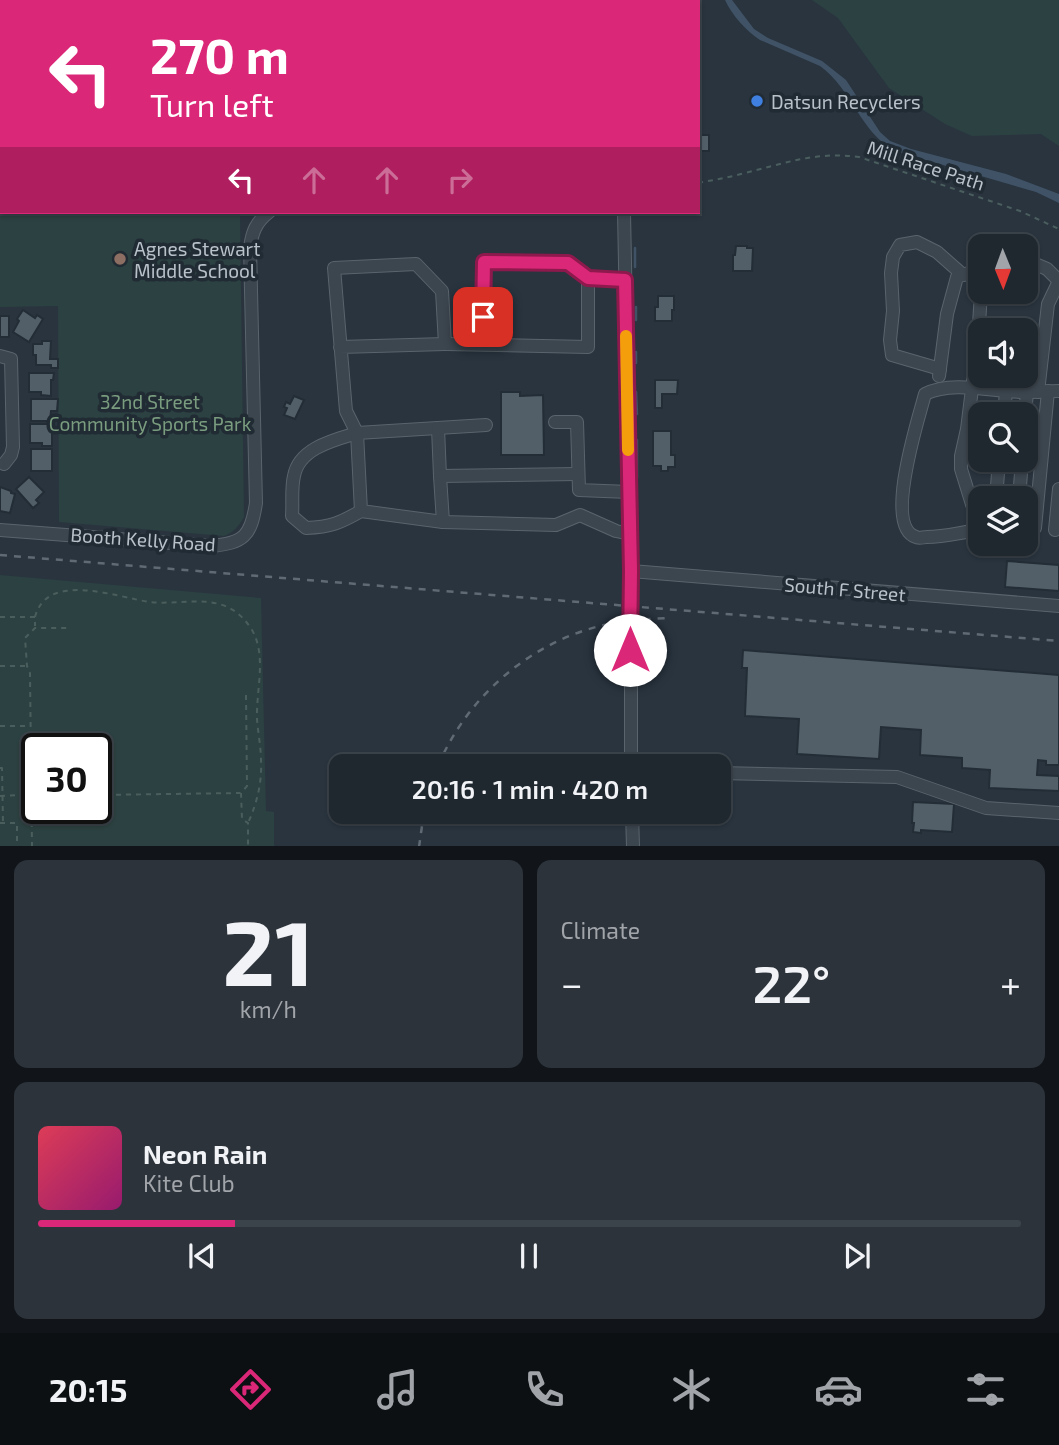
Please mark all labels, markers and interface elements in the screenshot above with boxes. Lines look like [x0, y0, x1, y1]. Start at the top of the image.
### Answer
text: 270 m [150, 25, 289, 84]
icon: left [35, 28, 126, 119]
text: Turn left [150, 85, 274, 123]
place label: Datsun Recyclers [771, 90, 921, 113]
marker: Datsun Recyclers [749, 93, 765, 109]
street label: Mill Race Path [864, 135, 988, 195]
icon: left [222, 161, 260, 199]
icon: ahead [295, 161, 333, 199]
icon: ahead [368, 161, 406, 199]
icon: right [441, 161, 479, 199]
north arrow [968, 234, 1038, 304]
map controls [968, 234, 1038, 556]
place label: Agnes Stewart Middle School [134, 237, 260, 282]
marker: Agnes Stewart Middle School [112, 251, 128, 267]
pin [453, 287, 513, 347]
icon: arrive [464, 298, 502, 336]
button: sound [968, 318, 1038, 388]
park label: 32nd Street Community Sports Park [49, 390, 252, 435]
button: search [968, 402, 1038, 472]
button: layers [968, 486, 1038, 556]
street label: Booth Kelly Road [70, 522, 216, 556]
street label: South F Street [783, 572, 907, 606]
position arrow [593, 613, 667, 687]
speed limit sign: 30 [21, 733, 112, 824]
text: 20:16 · 1 min · 420 m [412, 773, 648, 804]
text: 21 [222, 895, 314, 1004]
text: Climate [561, 916, 640, 944]
text: 22° [752, 951, 830, 1013]
text: − [561, 960, 583, 1006]
text: + [1000, 960, 1021, 1006]
text: km/h [240, 995, 297, 1023]
text: Neon Rain [143, 1138, 267, 1169]
text: Kite Club [143, 1169, 235, 1197]
icon: previous [183, 1237, 221, 1275]
icon: pause [510, 1237, 548, 1275]
icon: next [838, 1237, 876, 1275]
icon: directions [226, 1365, 275, 1414]
icon: music [373, 1365, 422, 1414]
icon: phone [520, 1365, 569, 1414]
icon: climate [667, 1365, 716, 1414]
icon: car [814, 1365, 863, 1414]
icon: filters [961, 1365, 1010, 1414]
text: 20:15 [49, 1370, 128, 1408]

